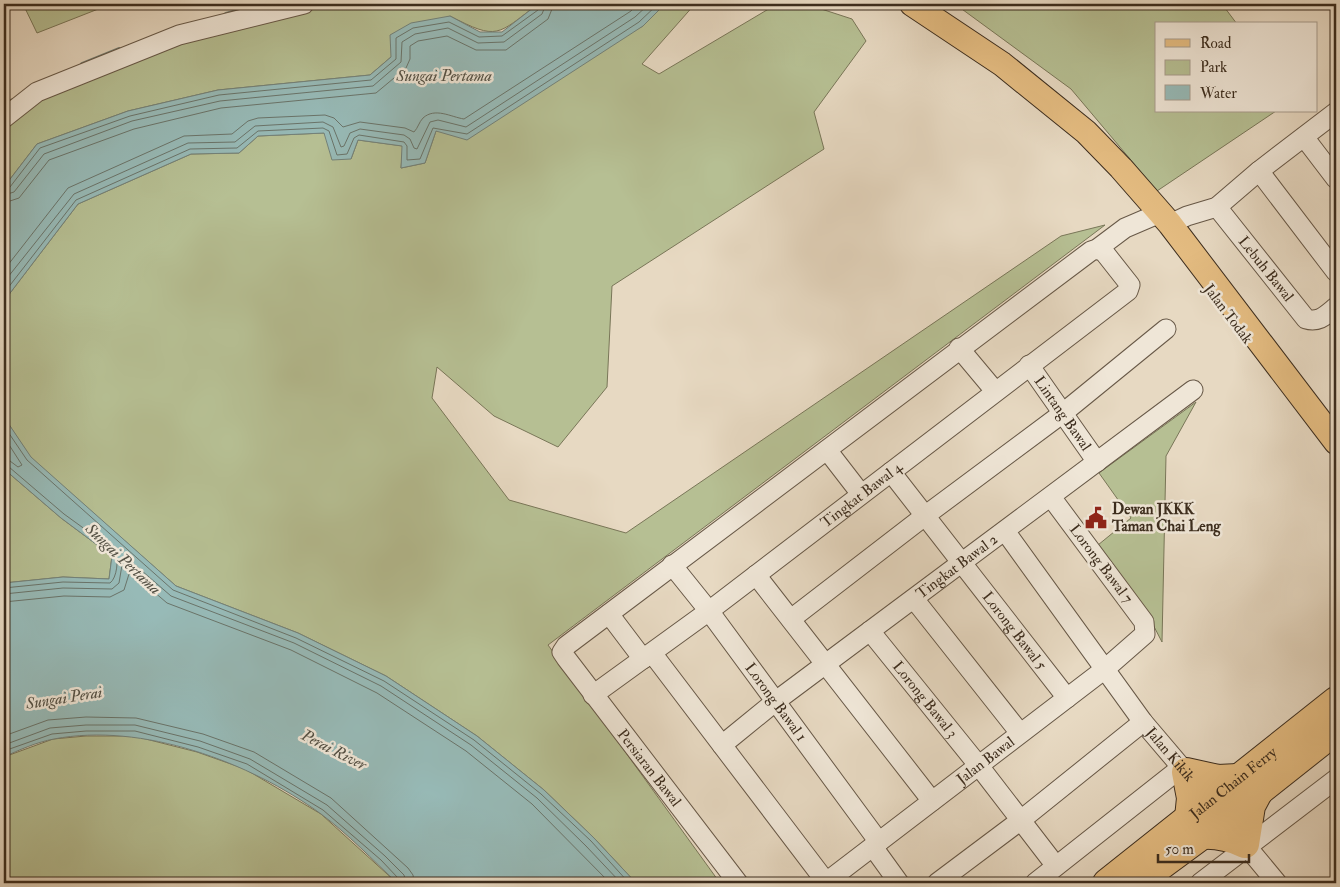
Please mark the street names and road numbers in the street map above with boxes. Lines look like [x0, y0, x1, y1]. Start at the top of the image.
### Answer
street label: Lebuh Bawal [1234, 232, 1298, 306]
street label: Jalan Todak [1198, 280, 1257, 348]
street label: Lintang Bawal [1030, 372, 1096, 454]
street label: Tingkat Bawal 4 [817, 457, 907, 532]
street label: Lorong Bawal 7 [1065, 521, 1137, 607]
street label: Tingkat Bawal 2 [912, 529, 1002, 603]
street label: Lorong Bawal 5 [978, 588, 1051, 674]
street label: Lorong Bawal 3 [889, 657, 962, 742]
street label: Lorong Bawal 1 [741, 659, 811, 745]
street label: Jalan Kikik [1141, 722, 1199, 785]
street label: Persiaran Bawal [613, 725, 685, 811]
street label: Jalan Bawal [952, 732, 1018, 790]
street label: Jalan Chain Ferry [1185, 742, 1281, 825]

